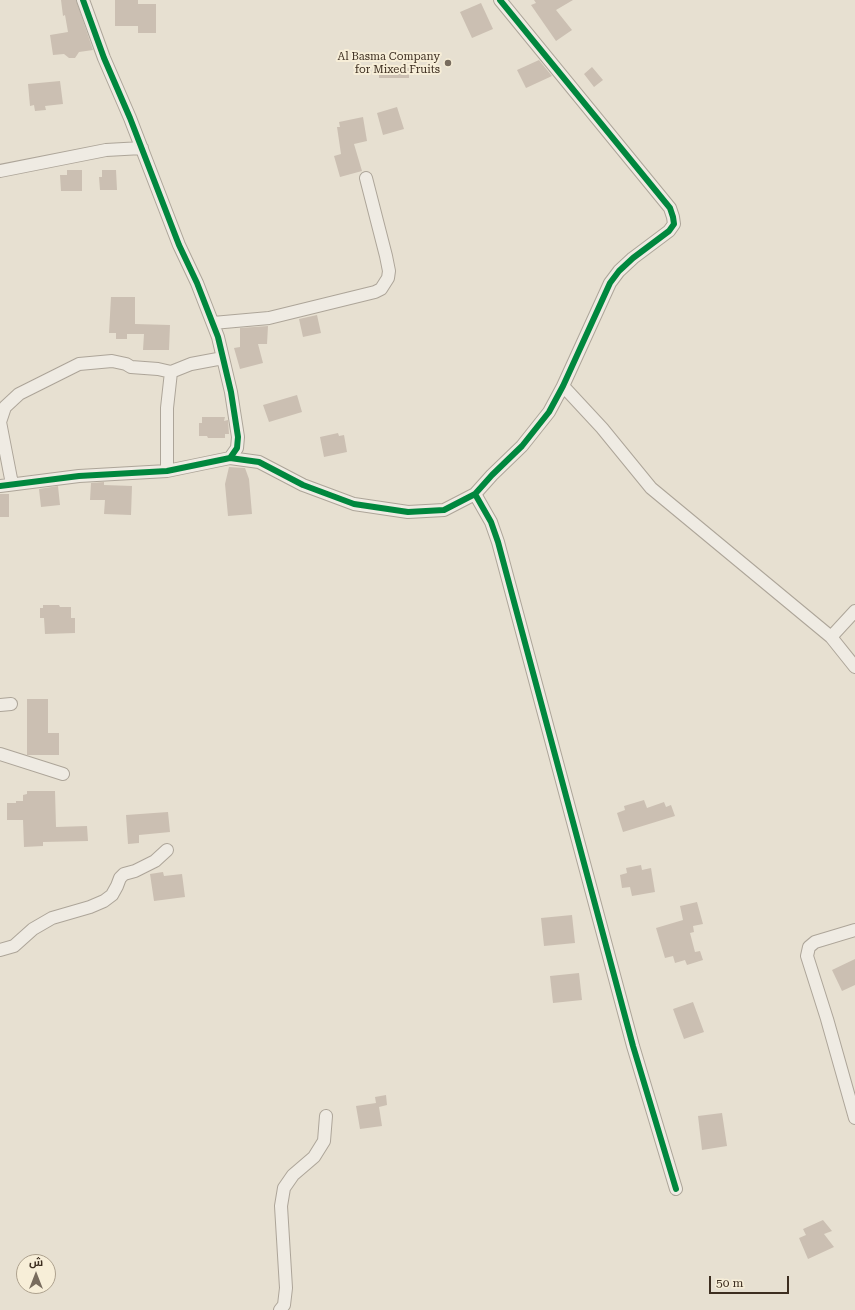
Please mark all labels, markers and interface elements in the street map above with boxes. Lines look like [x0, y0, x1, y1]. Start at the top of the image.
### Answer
place label: Al Basma Company for Mixed Fruits [337, 50, 440, 76]
marker: Al Basma Company for Mixed Fruits [443, 58, 453, 68]
north arrow [16, 1254, 56, 1294]
text: ش [29, 1256, 43, 1269]
scale bar [711, 1268, 791, 1294]
text: 50 m [716, 1276, 743, 1290]

